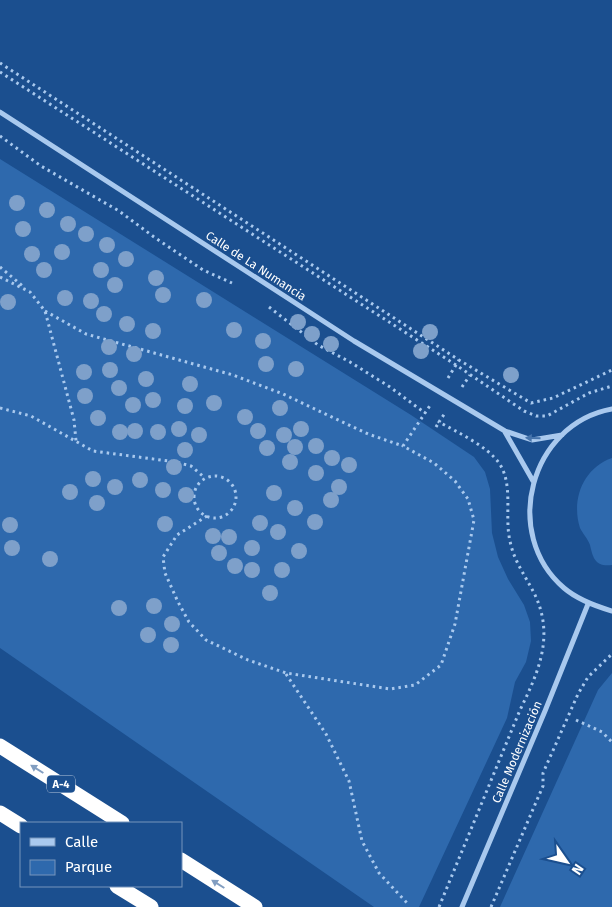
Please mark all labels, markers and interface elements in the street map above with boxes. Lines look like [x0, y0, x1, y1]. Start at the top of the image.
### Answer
street label: Calle de La Numancia [203, 228, 309, 304]
one-way arrow [525, 434, 541, 442]
street label: Calle Modernización [489, 699, 545, 805]
one-way arrow [30, 764, 44, 774]
road number: A-4 [47, 776, 75, 792]
legend [20, 822, 182, 887]
text: Calle [65, 833, 98, 851]
north arrow [542, 837, 592, 887]
text: Parque [65, 858, 112, 876]
text: N [568, 860, 587, 878]
one-way arrow [211, 879, 225, 888]

